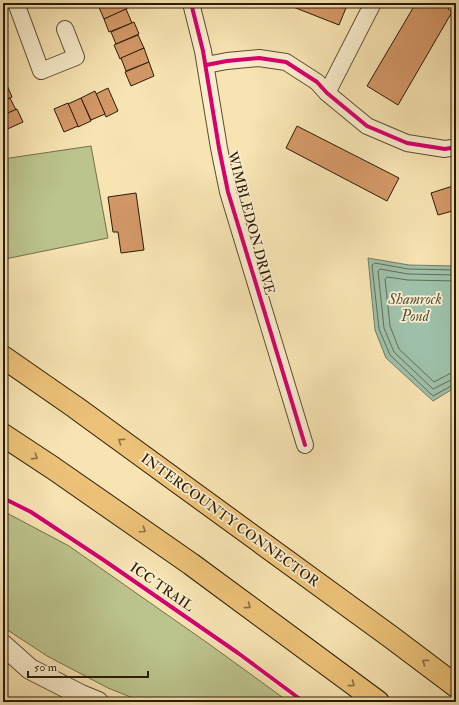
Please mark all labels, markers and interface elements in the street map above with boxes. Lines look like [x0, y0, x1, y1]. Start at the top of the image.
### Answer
street label: WIMBLEDON DRIVE [223, 148, 278, 297]
water label: Shamrock Pond [387, 290, 442, 326]
one-way arrow [119, 439, 126, 446]
street label: INTERCOUNTY CONNECTOR [138, 450, 323, 591]
one-way arrow [31, 452, 38, 459]
one-way arrow [138, 525, 145, 532]
street label: ICC TRAIL [127, 559, 197, 615]
one-way arrow [244, 601, 251, 609]
scale bar [28, 653, 148, 679]
text: 50 m [34, 660, 58, 675]
one-way arrow [422, 660, 429, 667]
one-way arrow [348, 679, 355, 686]

